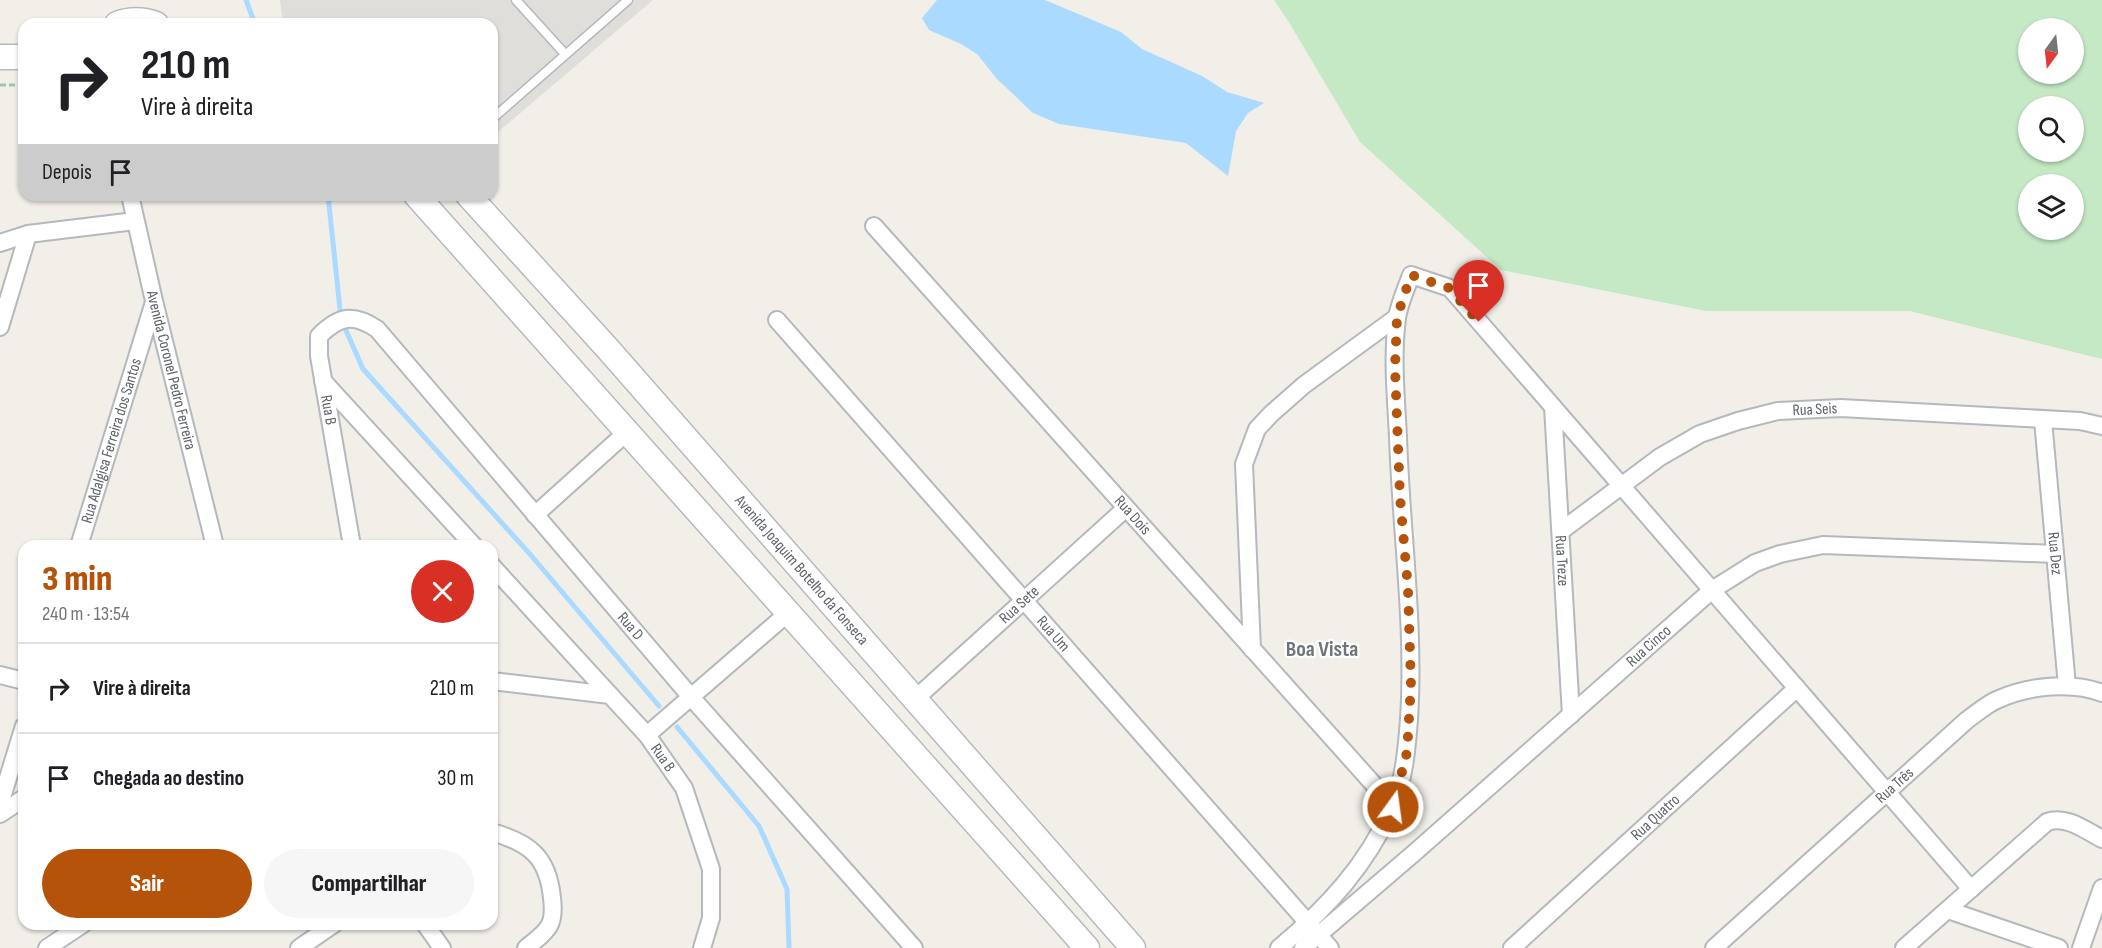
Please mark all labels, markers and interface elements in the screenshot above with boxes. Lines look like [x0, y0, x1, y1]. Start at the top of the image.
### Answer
north arrow [2018, 18, 2084, 84]
map controls [2018, 18, 2084, 240]
text: 210 m [141, 40, 230, 91]
icon: right [42, 42, 120, 120]
text: Vire à direita [141, 91, 253, 123]
button: search [2018, 96, 2084, 162]
icon: arrive [104, 156, 137, 189]
text: Depois [42, 159, 92, 186]
button: layers [2018, 174, 2084, 240]
pin [1453, 260, 1504, 322]
icon: arrive [1462, 269, 1495, 302]
street label: Avenida Coronel Pedro Ferreira [142, 288, 200, 452]
street label: Rua Adalgisa Ferreira dos Santos [77, 356, 146, 526]
street label: Rua B [316, 394, 340, 426]
street label: Rua Seis [1792, 399, 1838, 420]
street label: Avenida Joaquim Botelho da Fonseca [730, 490, 872, 649]
street label: Rua Dois [1110, 492, 1155, 539]
street label: Rua Dez [2044, 531, 2066, 576]
street label: Rua Treze [1551, 535, 1573, 587]
text: 3 min [42, 558, 112, 601]
button: close [411, 560, 474, 623]
street label: Rua Sete [995, 582, 1043, 628]
text: 240 m · 13:54 [42, 602, 129, 626]
street label: Rua D [613, 608, 648, 644]
street label: Rua Um [1033, 612, 1074, 655]
street label: Rua Cinco [1622, 621, 1675, 671]
district label: Boa Vista [1286, 636, 1358, 663]
icon: right [42, 672, 75, 705]
text: Vire à direita [93, 675, 191, 702]
text: 210 m [430, 675, 474, 702]
street label: Rua B [646, 740, 679, 775]
icon: arrive [42, 762, 75, 795]
street label: Rua Três [1872, 763, 1918, 807]
text: Chegada ao destino [93, 765, 244, 792]
text: 30 m [437, 765, 474, 792]
position arrow [1361, 775, 1425, 839]
street label: Rua Quatro [1627, 790, 1684, 844]
button: Sair [42, 849, 252, 918]
button: Compartilhar [264, 849, 474, 918]

